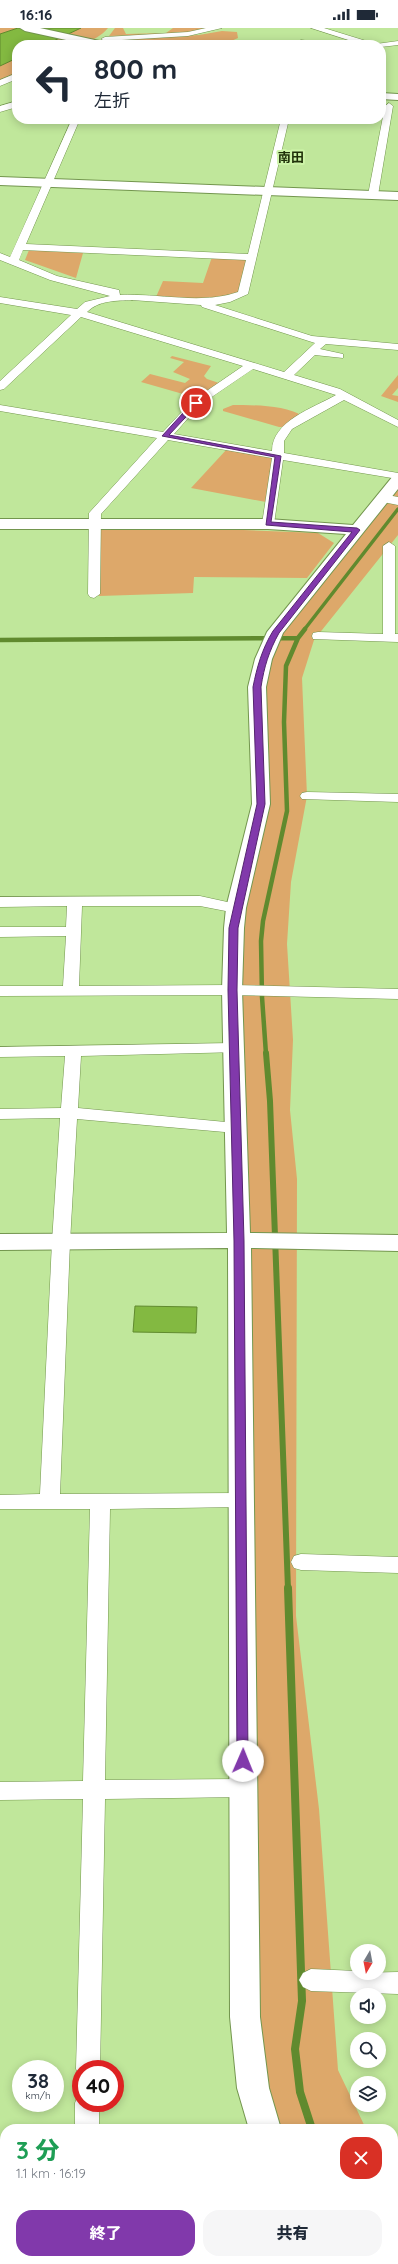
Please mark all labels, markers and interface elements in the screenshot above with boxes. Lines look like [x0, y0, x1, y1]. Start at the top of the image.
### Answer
text: 16:16 [20, 5, 52, 24]
text: 800 m [94, 51, 177, 86]
icon: left [28, 56, 80, 108]
text: 左折 [94, 89, 130, 112]
district label: 南田 [278, 149, 304, 165]
pin [179, 386, 213, 420]
icon: arrive [185, 392, 207, 414]
position arrow [222, 1740, 264, 1782]
north arrow [350, 1944, 386, 1980]
map controls [350, 1944, 386, 2112]
button: sound [350, 1988, 386, 2024]
button: search [350, 2032, 386, 2068]
speed limit sign: 40 [72, 2060, 124, 2112]
text: 38 [27, 2068, 49, 2093]
button: layers [350, 2076, 386, 2112]
text: km/h [25, 2089, 51, 2102]
text: 3 分 [16, 2135, 60, 2165]
button: close [340, 2137, 382, 2179]
text: 1.1 km · 16:19 [16, 2165, 86, 2181]
button: 終了 [16, 2210, 195, 2256]
button: 共有 [203, 2210, 382, 2256]

